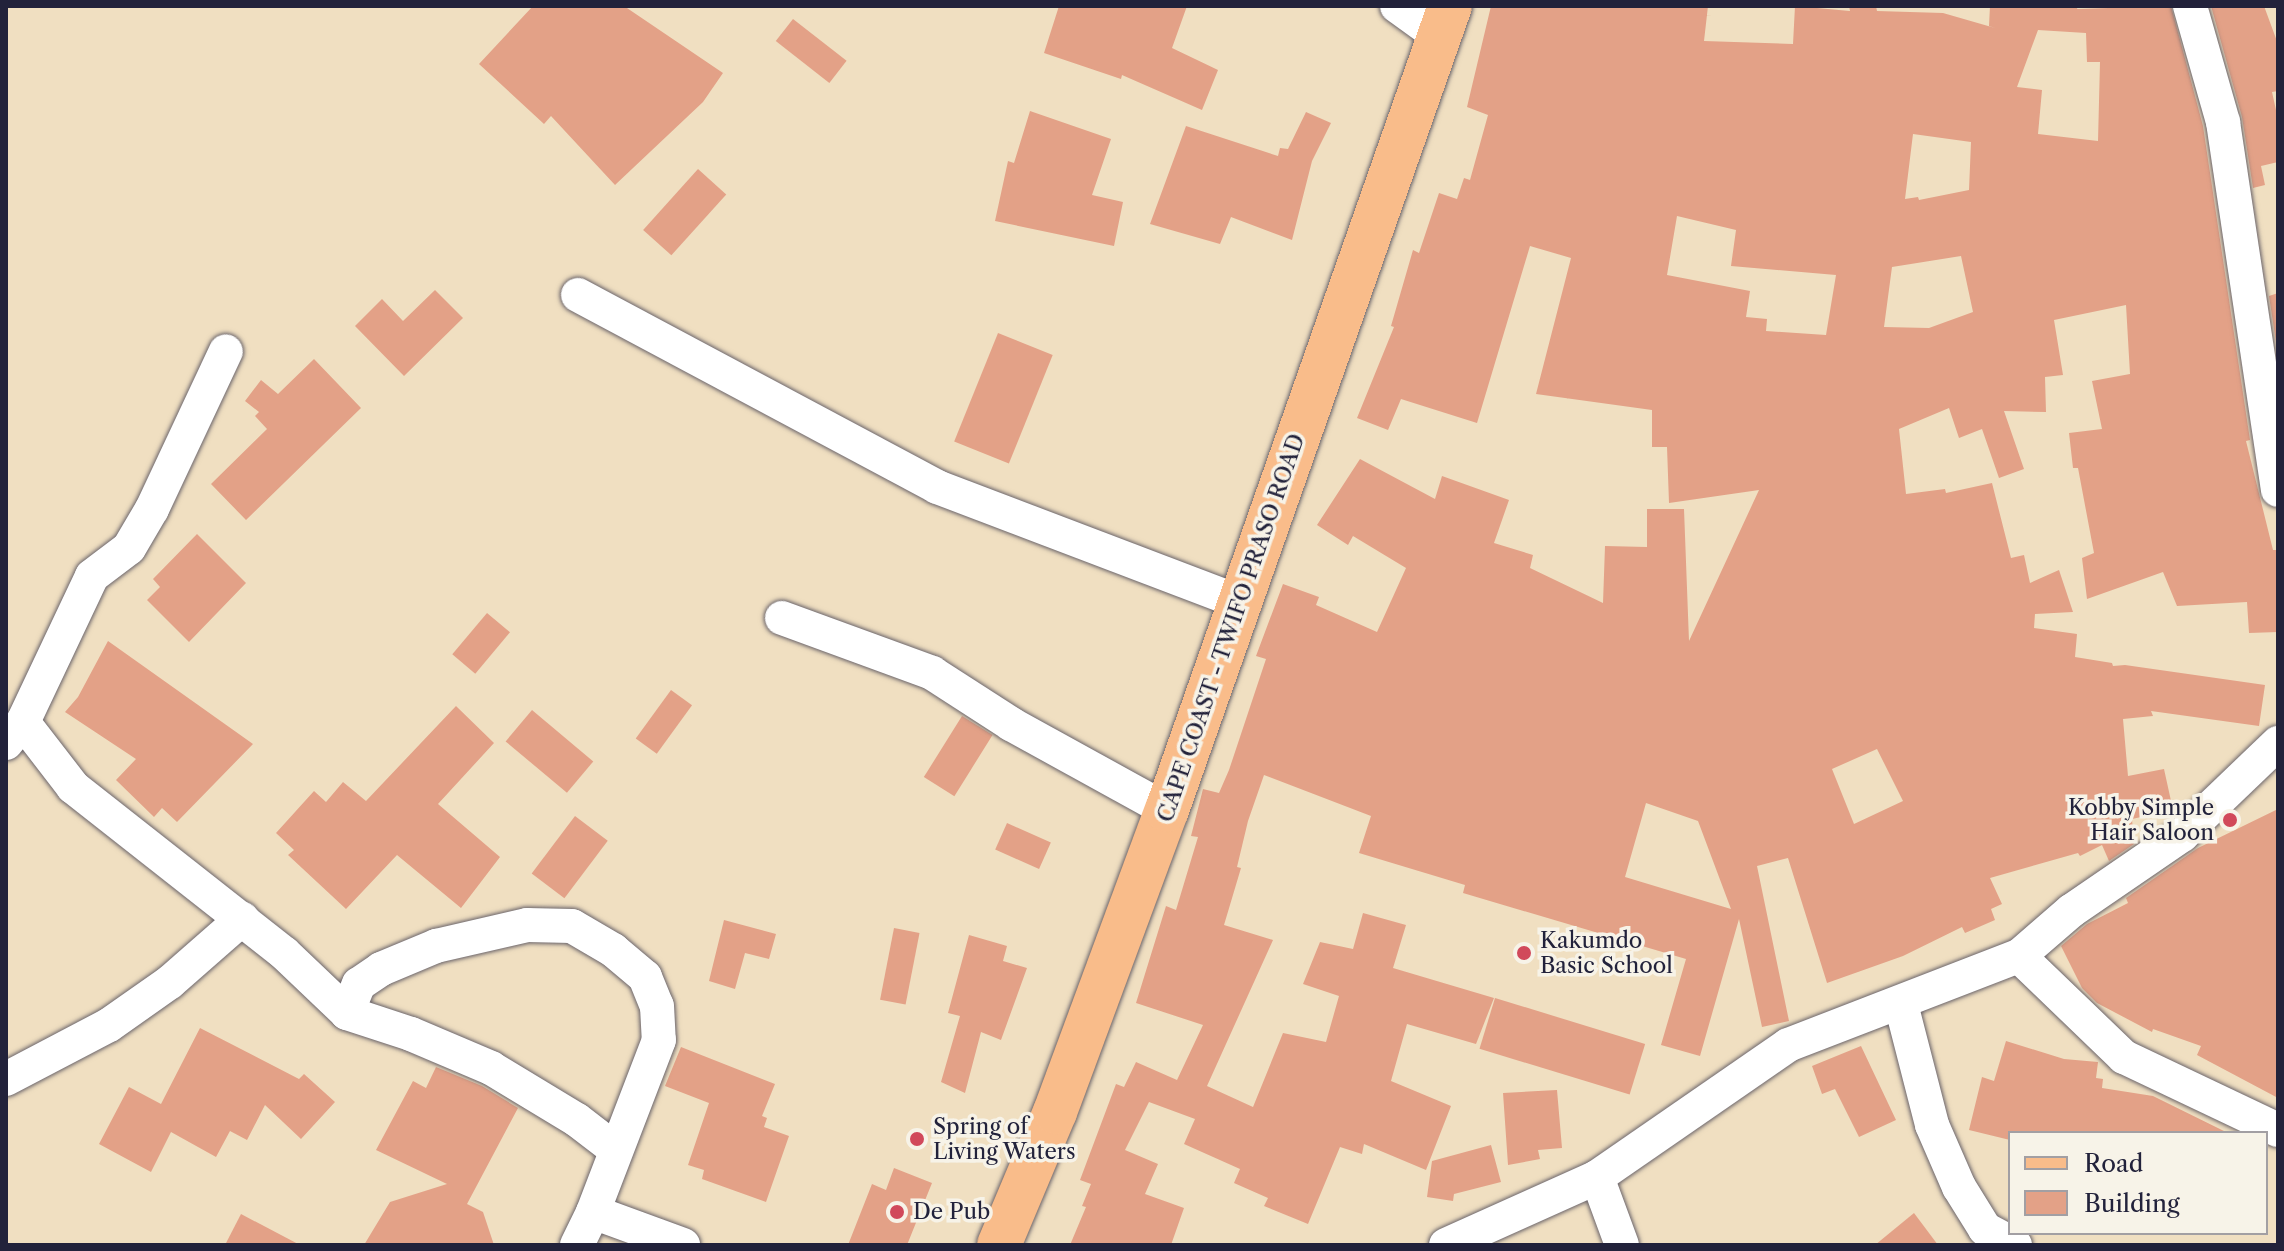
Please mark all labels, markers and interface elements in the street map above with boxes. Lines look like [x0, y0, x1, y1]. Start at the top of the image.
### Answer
street label: CAPE COAST - TWIFO PRASO ROAD [1152, 430, 1310, 826]
place label: Kobby Simple Hair Saloon [2067, 794, 2214, 846]
marker: Kobby Simple Hair Saloon [2221, 811, 2239, 829]
place label: Kakumdo Basic School [1540, 927, 1673, 978]
marker: Kakumdo Basic School [1515, 944, 1533, 962]
place label: Spring of Living Waters [933, 1113, 1076, 1164]
marker: Spring of Living Waters [908, 1130, 926, 1148]
legend [2008, 1131, 2268, 1235]
text: Road [2084, 1149, 2143, 1178]
text: Building [2084, 1189, 2180, 1218]
place label: De Pub [913, 1199, 990, 1225]
marker: De Pub [888, 1203, 906, 1221]

